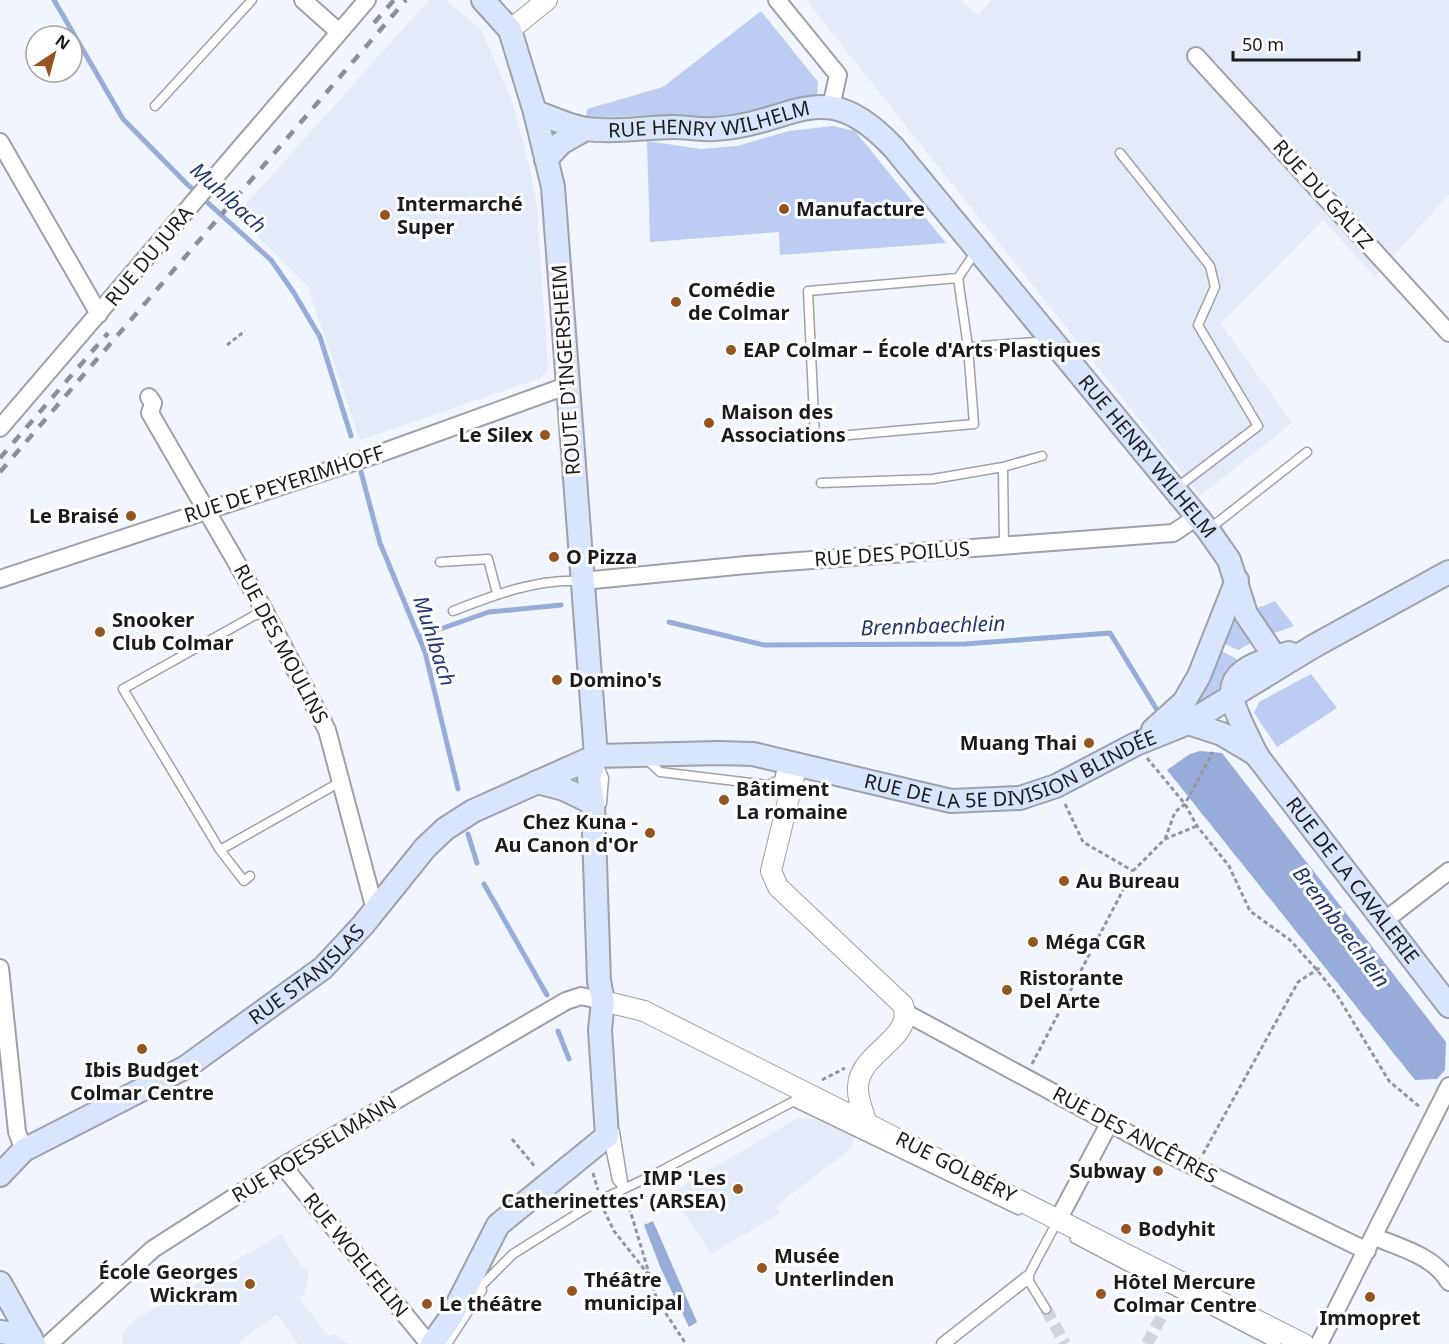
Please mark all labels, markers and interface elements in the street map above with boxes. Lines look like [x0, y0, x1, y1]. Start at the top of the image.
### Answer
north arrow [24, 24, 84, 84]
scale bar [1233, 24, 1359, 62]
text: N [51, 29, 75, 55]
text: 50 m [1242, 32, 1284, 56]
street label: RUE HENRY WILHELM [608, 94, 812, 143]
street label: RUE DU GALTZ [1267, 133, 1380, 254]
water label: Muhlbach [185, 156, 273, 239]
place label: Intermarché Super [397, 190, 523, 240]
place label: Manufacture [796, 195, 925, 222]
street label: RUE DU JURA [99, 200, 199, 312]
marker: Manufacture [777, 202, 791, 216]
marker: Intermarché Super [378, 208, 392, 222]
street label: ROUTE D'INGERSHEIM [545, 264, 586, 476]
place label: Comédie de Colmar [688, 276, 790, 326]
marker: Comédie de Colmar [669, 295, 683, 309]
place label: EAP Colmar – École d'Arts Plastiques [743, 336, 1101, 363]
marker: EAP Colmar – École d'Arts Plastiques [724, 343, 738, 357]
street label: RUE HENRY WILHELM [1073, 369, 1223, 543]
place label: Maison des Associations [721, 398, 846, 448]
marker: Maison des Associations [702, 416, 716, 430]
place label: Le Silex [459, 421, 533, 448]
marker: Le Silex [538, 428, 552, 442]
street label: RUE DE PEYERIMHOFF [181, 438, 387, 529]
place label: Le Braisé [29, 502, 119, 529]
marker: Le Braisé [124, 509, 138, 523]
street label: RUE DES POILUS [813, 535, 971, 572]
place label: O Pizza [566, 543, 637, 570]
marker: O Pizza [547, 550, 561, 564]
street label: RUE DES MOULINS [228, 559, 335, 728]
water label: Muhlbach [407, 592, 463, 689]
place label: Snooker Club Colmar [112, 606, 233, 656]
water label: Brennbaechlein [860, 608, 1006, 642]
marker: Snooker Club Colmar [93, 625, 107, 639]
place label: Domino's [569, 666, 662, 693]
marker: Domino's [550, 673, 564, 687]
street label: RUE DE LA 5E DIVISION BLINDÉE [861, 723, 1160, 814]
place label: Muang Thai [960, 729, 1077, 756]
marker: Muang Thai [1082, 736, 1096, 750]
place label: Bâtiment La romaine [736, 775, 848, 825]
street label: RUE DE LA CAVALERIE [1280, 791, 1426, 969]
marker: Bâtiment La romaine [717, 793, 731, 807]
place label: Chez Kuna - Au Canon d'Or [495, 808, 638, 858]
marker: Chez Kuna - Au Canon d'Or [643, 826, 657, 840]
water label: Brennbaechlein [1287, 860, 1397, 993]
place label: Au Bureau [1076, 867, 1180, 894]
marker: Au Bureau [1057, 874, 1071, 888]
street label: RUE STANISLAS [243, 918, 370, 1031]
place label: Méga CGR [1045, 928, 1147, 955]
marker: Méga CGR [1026, 935, 1040, 949]
place label: Ristorante Del Arte [1019, 964, 1124, 1014]
marker: Ristorante Del Arte [1000, 983, 1014, 997]
marker: Ibis Budget Colmar Centre [135, 1042, 149, 1056]
place label: Ibis Budget Colmar Centre [70, 1056, 214, 1106]
street label: RUE DES ANCÊTRES [1048, 1080, 1222, 1189]
street label: RUE ROESSELMANN [226, 1089, 401, 1208]
street label: RUE GOLBÉRY [891, 1125, 1022, 1209]
place label: Subway [1069, 1157, 1147, 1184]
place label: IMP 'Les Catherinettes' (ARSEA) [501, 1164, 726, 1214]
marker: Subway [1151, 1164, 1165, 1178]
marker: IMP 'Les Catherinettes' (ARSEA) [731, 1182, 745, 1196]
street label: RUE WOELFELIN [298, 1187, 415, 1323]
place label: Bodyhit [1138, 1215, 1216, 1242]
marker: Bodyhit [1119, 1222, 1133, 1236]
place label: Musée Unterlinden [774, 1242, 894, 1292]
place label: École Georges Wickram [99, 1258, 238, 1308]
marker: Musée Unterlinden [755, 1261, 769, 1275]
place label: Théâtre municipal [584, 1266, 682, 1316]
place label: Hôtel Mercure Colmar Centre [1113, 1268, 1257, 1318]
marker: École Georges Wickram [243, 1277, 257, 1291]
marker: Théâtre municipal [565, 1284, 579, 1298]
marker: Hôtel Mercure Colmar Centre [1094, 1287, 1108, 1301]
place label: Le théâtre [439, 1290, 542, 1317]
marker: Immopret [1363, 1290, 1377, 1304]
marker: Le théâtre [420, 1297, 434, 1311]
place label: Immopret [1319, 1304, 1421, 1331]

